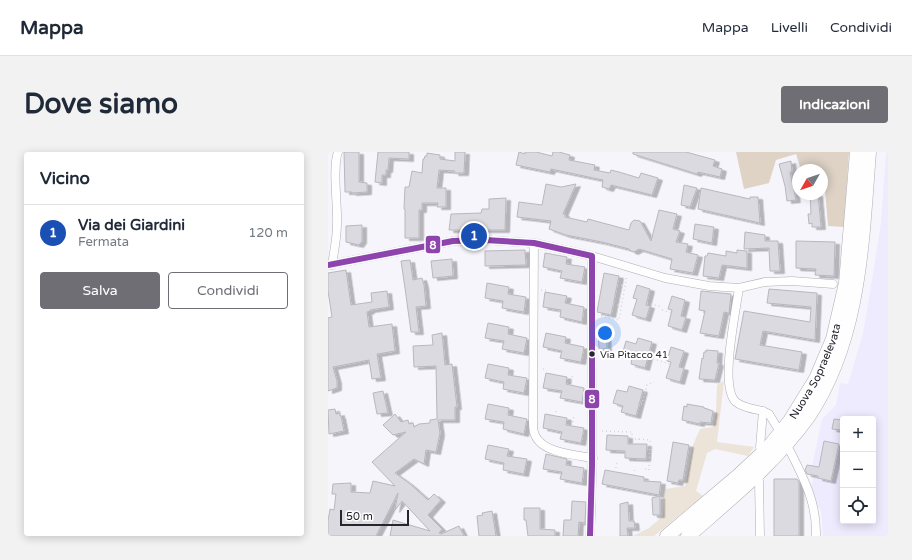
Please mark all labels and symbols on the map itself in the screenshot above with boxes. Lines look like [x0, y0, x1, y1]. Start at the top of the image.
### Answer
north arrow [792, 164, 828, 200]
pin: 1 [461, 221, 487, 251]
line badge: 8 [425, 235, 441, 254]
text: 8 [430, 239, 437, 252]
street label: Nuova Sopraelevata [787, 322, 843, 422]
your location [595, 323, 615, 343]
marker: Via Pitacco 41 [587, 349, 597, 359]
place label: Via Pitacco 41 [600, 349, 668, 361]
line badge: 8 [584, 389, 600, 409]
text: 8 [589, 393, 596, 406]
scale bar [340, 508, 409, 527]

